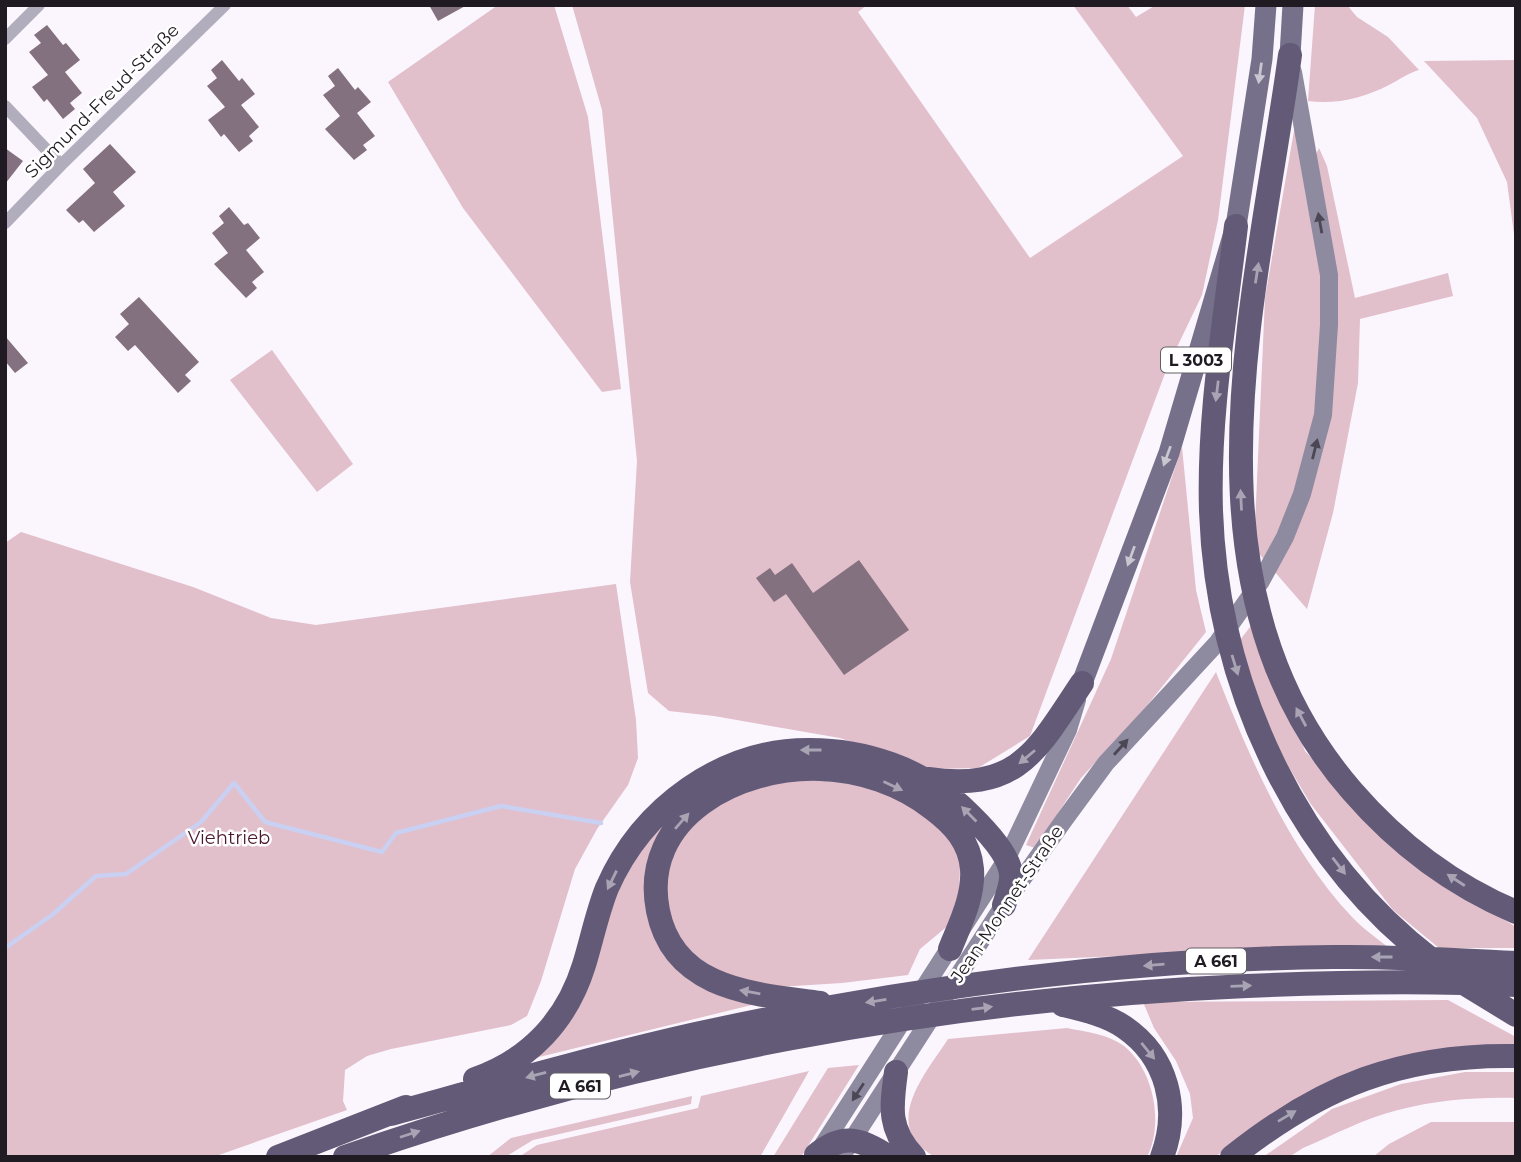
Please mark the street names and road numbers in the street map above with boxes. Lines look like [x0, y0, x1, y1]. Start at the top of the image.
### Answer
street label: Sigmund-Freud-Straße [20, 19, 184, 183]
road number: L 3003 [1161, 348, 1231, 372]
street label: Jean-Monnet-Straße [946, 821, 1068, 988]
road number: A 661 [1186, 948, 1246, 973]
road number: A 661 [550, 1074, 610, 1098]

